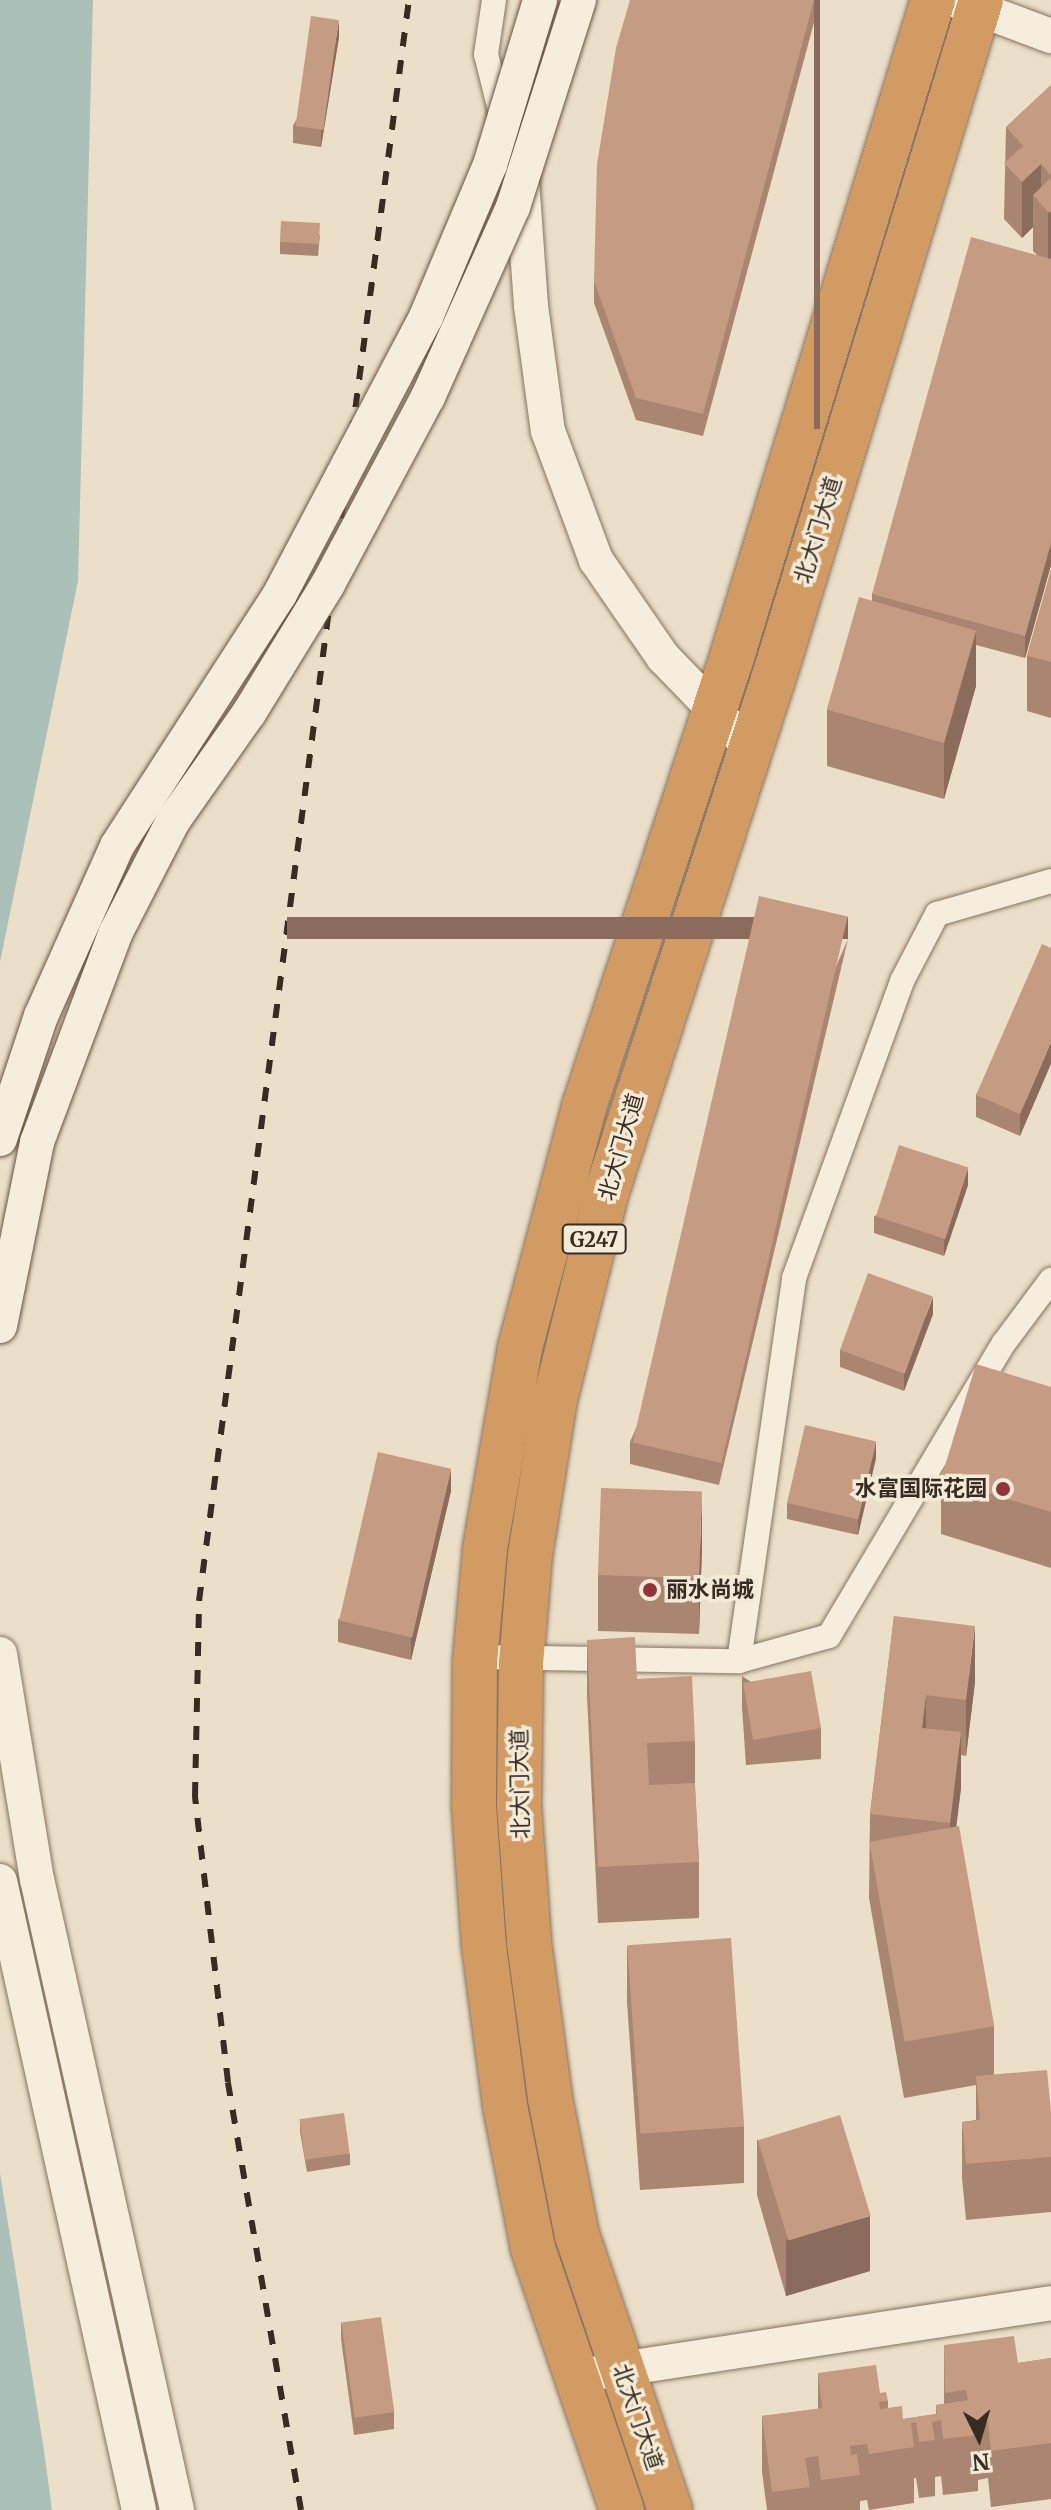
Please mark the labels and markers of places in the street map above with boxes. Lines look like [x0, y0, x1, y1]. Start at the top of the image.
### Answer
place label: 水富国际花园 [855, 1476, 987, 1502]
marker: 水富国际花园 [994, 1480, 1012, 1498]
place label: 丽水尚城 [666, 1577, 754, 1603]
marker: 丽水尚城 [641, 1581, 659, 1599]

